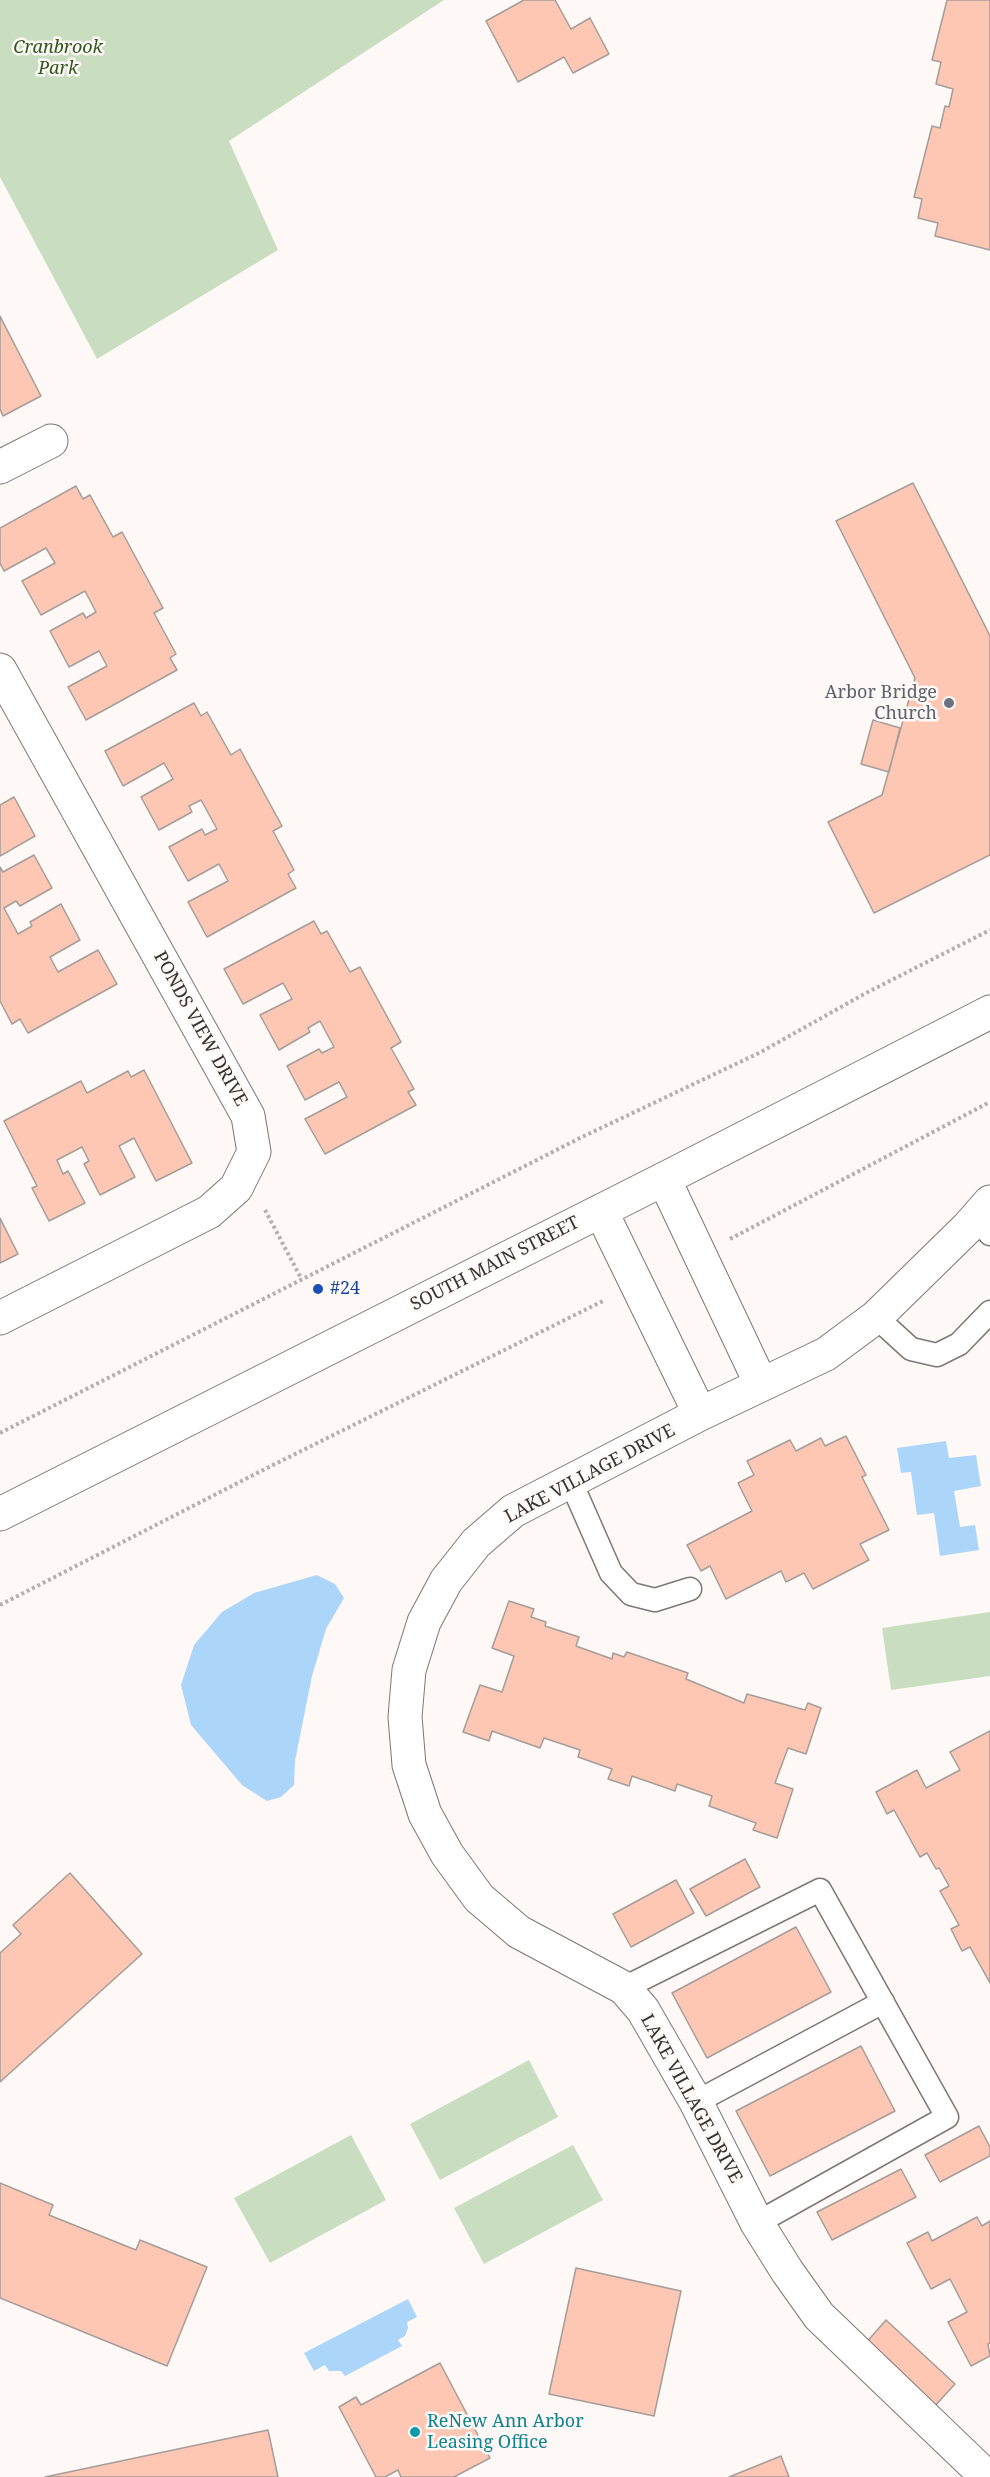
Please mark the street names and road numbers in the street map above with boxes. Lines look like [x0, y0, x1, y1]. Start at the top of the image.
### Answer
street label: PONDS VIEW DRIVE [148, 948, 252, 1110]
street label: SOUTH MAIN STREET [407, 1212, 583, 1316]
street label: LAKE VILLAGE DRIVE [501, 1420, 679, 1528]
street label: LAKE VILLAGE DRIVE [636, 2011, 746, 2187]

